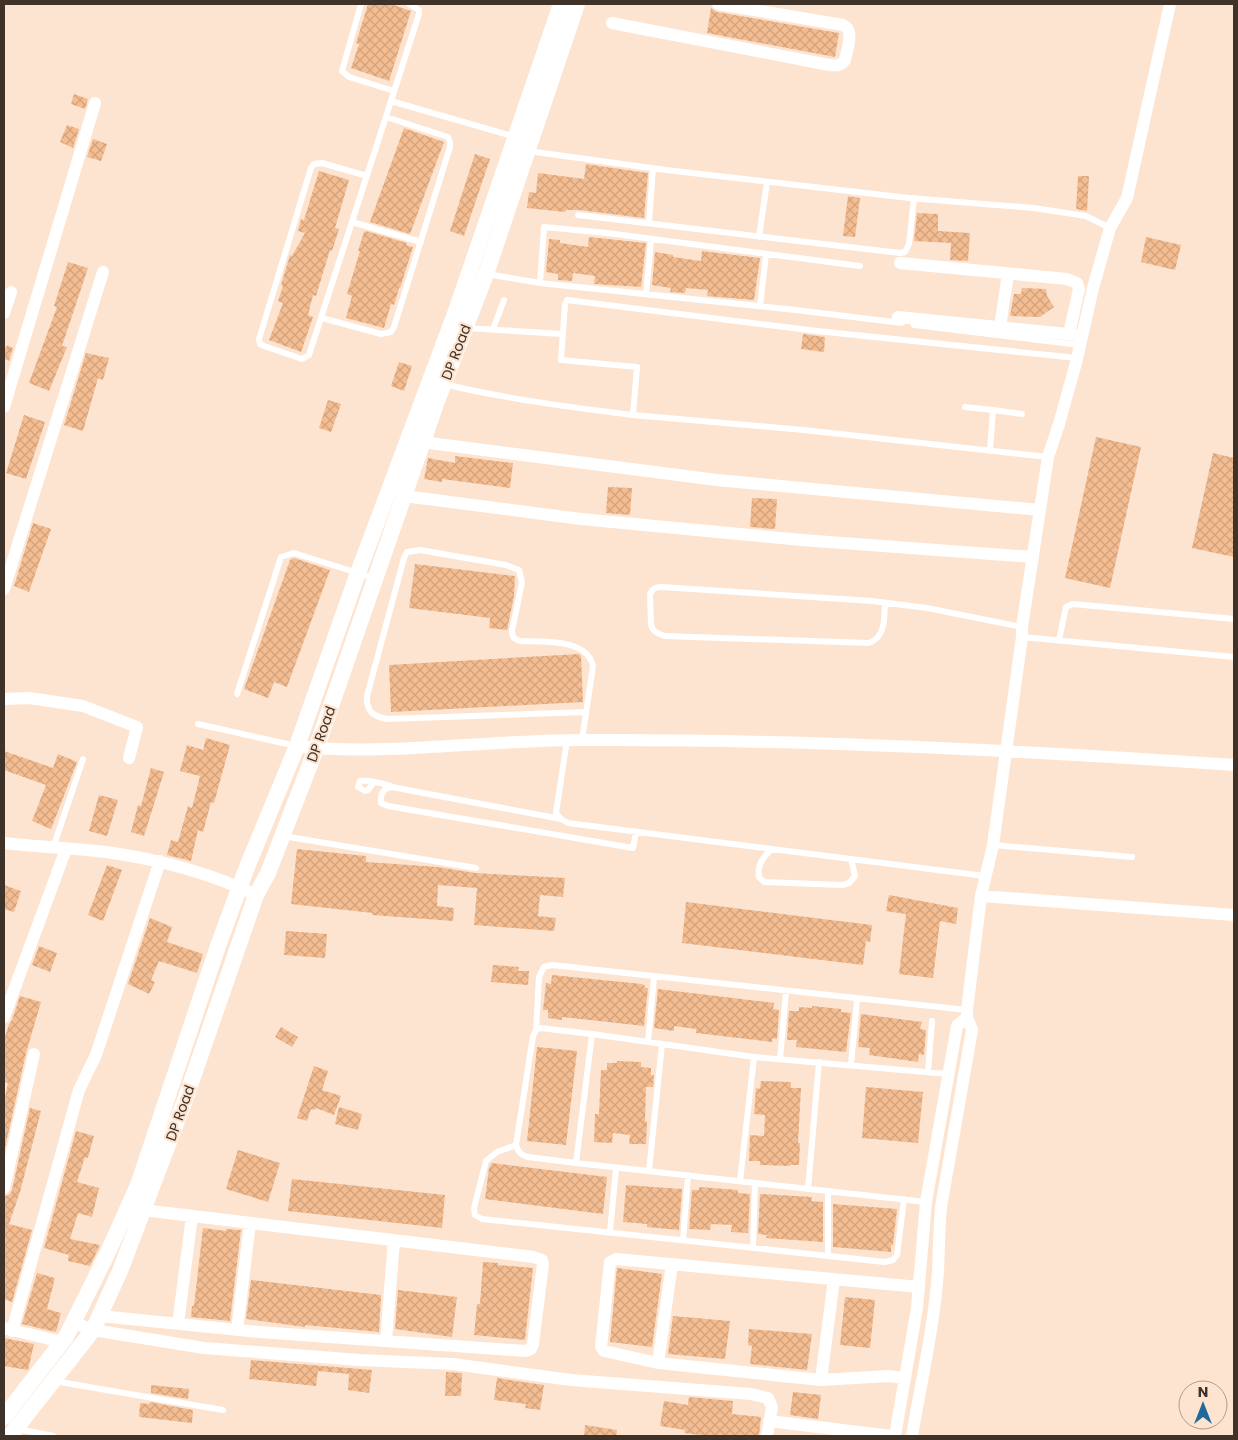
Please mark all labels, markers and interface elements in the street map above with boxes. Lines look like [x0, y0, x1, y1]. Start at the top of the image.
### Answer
street label: DP Road [436, 321, 476, 383]
street label: DP Road [302, 703, 340, 765]
street label: DP Road [161, 1082, 199, 1144]
north arrow [1178, 1380, 1228, 1430]
text: N [1198, 1382, 1208, 1402]

